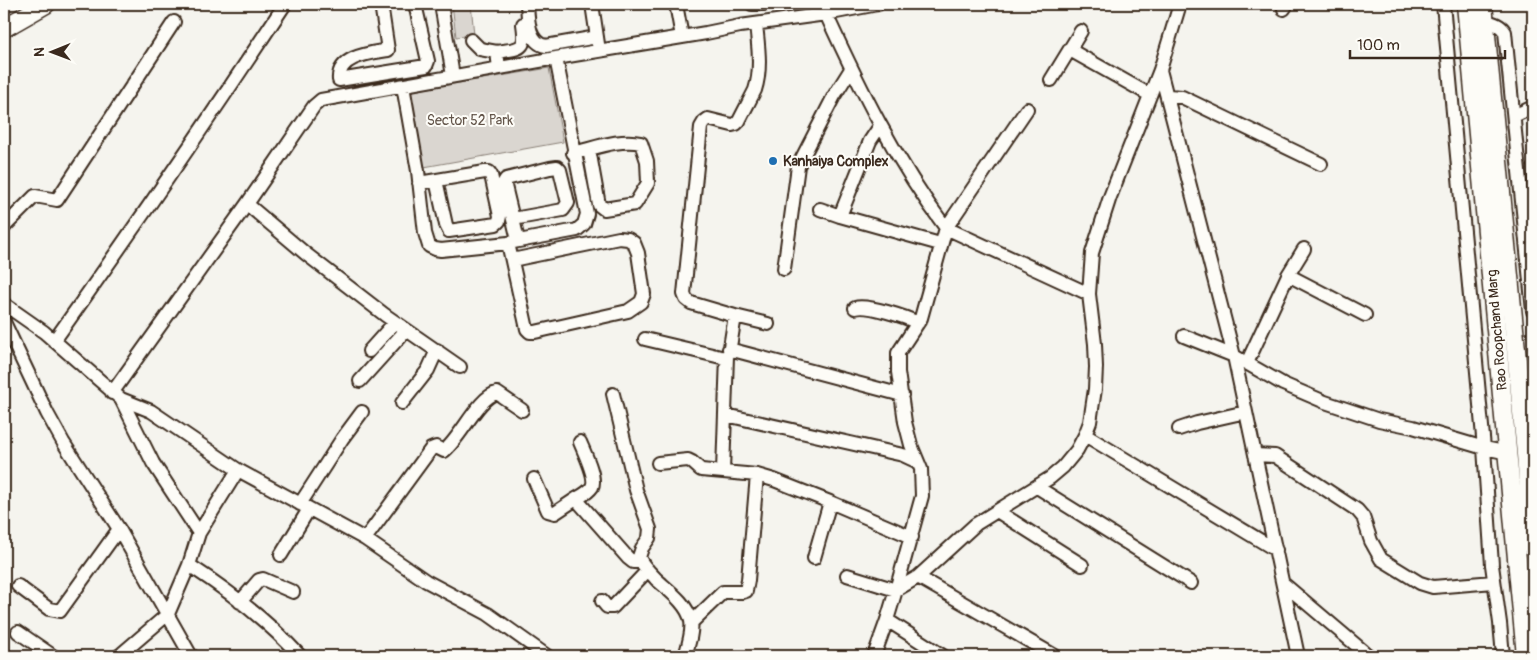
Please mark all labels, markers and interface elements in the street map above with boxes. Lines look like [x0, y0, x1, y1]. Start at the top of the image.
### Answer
north arrow [28, 28, 78, 78]
scale bar [1350, 28, 1504, 60]
text: 100 m [1357, 36, 1400, 55]
text: N [31, 47, 48, 57]
park label: Sector 52 Park [427, 112, 513, 129]
place label: Kanhaiya Complex [783, 153, 889, 170]
marker: Kanhaiya Complex [767, 155, 779, 167]
street label: Rao Roopchand Marg [1483, 269, 1511, 391]

